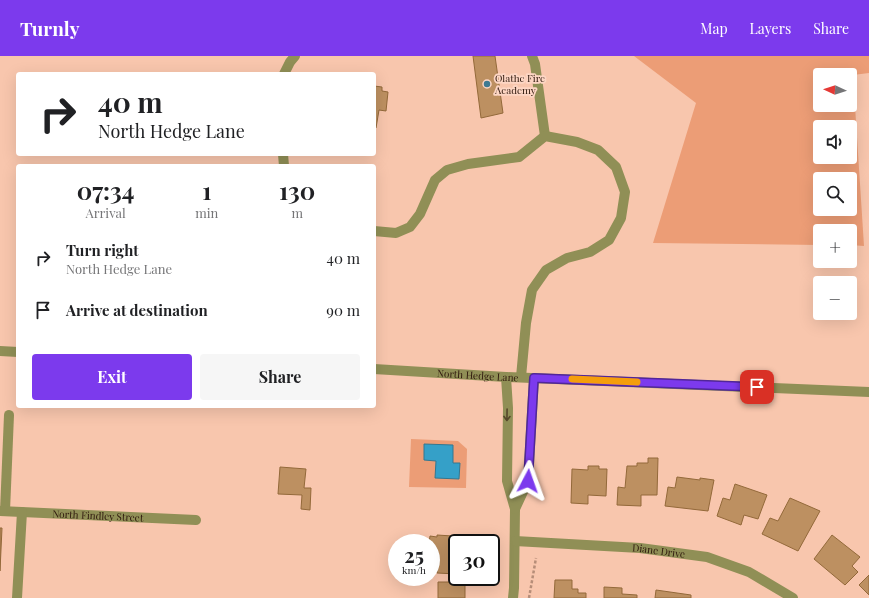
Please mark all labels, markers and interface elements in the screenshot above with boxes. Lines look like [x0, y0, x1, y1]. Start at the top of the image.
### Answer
text: Turnly [20, 15, 80, 41]
text: Map [700, 19, 728, 38]
text: Layers [750, 19, 791, 38]
text: Share [813, 19, 849, 38]
north arrow [813, 68, 857, 112]
map controls [813, 68, 857, 320]
place label: Olathe Fire Academy [494, 71, 545, 97]
marker: Olathe Fire Academy [482, 79, 492, 89]
text: 40 m [98, 83, 163, 120]
icon: right [32, 88, 84, 140]
text: North Hedge Lane [98, 119, 245, 143]
button: sound [813, 120, 857, 164]
button: search [813, 172, 857, 216]
text: 07:34 [77, 174, 134, 206]
text: 1 [202, 174, 211, 206]
text: 130 [279, 174, 315, 206]
text: Arrival [86, 204, 126, 221]
text: min [195, 204, 218, 221]
text: m [291, 204, 303, 221]
button: + [813, 224, 857, 268]
text: Turn right [66, 240, 139, 260]
icon: right [32, 247, 54, 269]
text: 40 m [327, 248, 360, 268]
text: North Hedge Lane [66, 260, 172, 277]
button: − [813, 276, 857, 320]
icon: arrive [32, 299, 54, 321]
text: Arrive at destination [66, 300, 208, 320]
text: 90 m [326, 300, 360, 320]
button: Exit [32, 354, 192, 400]
button: Share [200, 354, 360, 400]
street label: North Hedge Lane [437, 366, 519, 385]
pin [740, 370, 774, 404]
icon: arrive [746, 376, 768, 398]
one-way arrow [503, 408, 511, 421]
position arrow [507, 460, 549, 502]
street label: North Findley Street [52, 506, 144, 525]
speed limit sign: 30 [448, 534, 500, 586]
text: 25 [404, 541, 424, 568]
street label: Diane Drive [632, 541, 686, 561]
text: km/h [402, 563, 426, 577]

